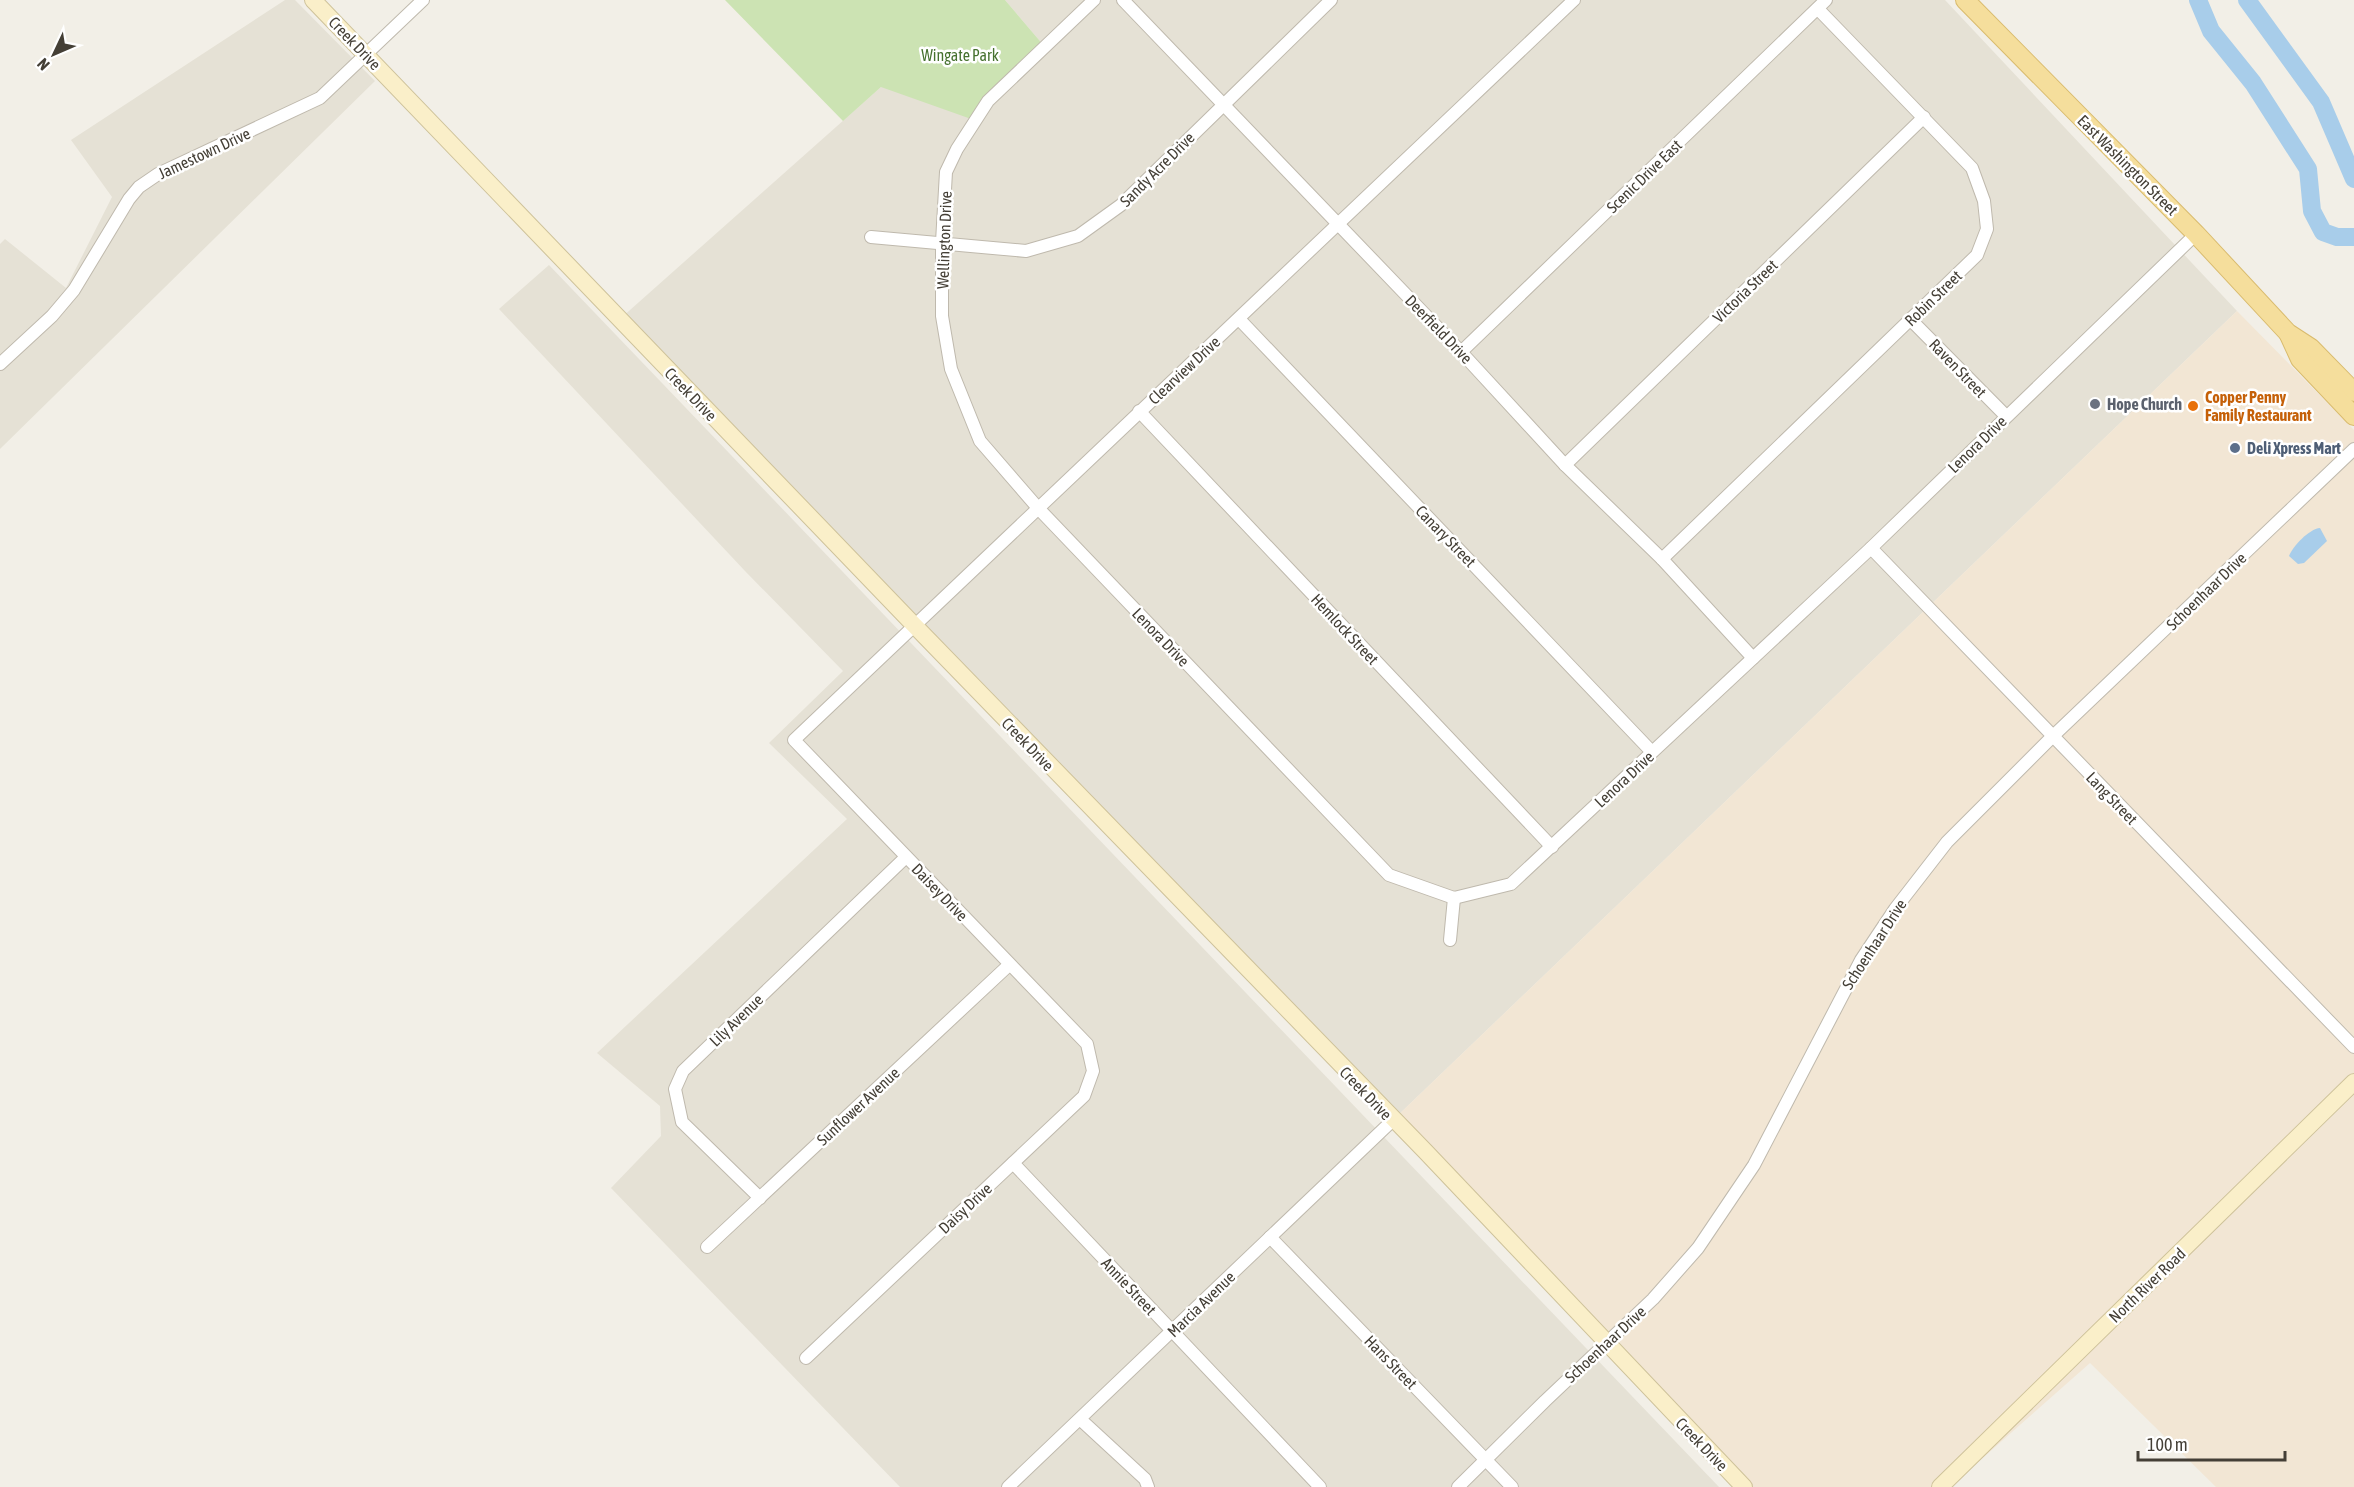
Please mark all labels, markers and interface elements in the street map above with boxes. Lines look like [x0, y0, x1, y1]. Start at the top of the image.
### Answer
street label: Creek Drive [325, 13, 385, 73]
north arrow [24, 24, 84, 84]
park label: Wingate Park [921, 46, 999, 65]
text: N [33, 55, 53, 74]
street label: East Washington Street [2074, 111, 2182, 220]
street label: Jamestown Drive [155, 124, 253, 182]
street label: Sandy Acre Drive [1116, 128, 1198, 210]
street label: Scenic Drive East [1603, 135, 1685, 216]
street label: Wellington Drive [933, 191, 956, 289]
street label: Victoria Street [1709, 256, 1781, 326]
street label: Robin Street [1901, 266, 1965, 329]
street label: Deerfield Drive [1402, 291, 1476, 367]
street label: Clearview Drive [1145, 332, 1223, 408]
street label: Raven Street [1926, 335, 1991, 401]
street label: Creek Drive [661, 364, 721, 424]
place label: Copper Penny Family Restaurant [2205, 388, 2312, 424]
place label: Hope Church [2107, 395, 2182, 413]
marker: Hope Church [2088, 397, 2102, 411]
marker: Copper Penny Family Restaurant [2186, 399, 2200, 413]
street label: Lenora Drive [1944, 412, 2010, 476]
place label: Deli Xpress Mart [2247, 439, 2341, 457]
marker: Deli Xpress Mart [2228, 441, 2242, 455]
street label: Canary Street [1412, 502, 1480, 571]
street label: Schoenhaar Drive [2162, 549, 2250, 633]
street label: Hemlock Street [1308, 590, 1383, 668]
street label: Lenora Drive [1129, 604, 1193, 670]
street label: Creek Drive [998, 714, 1058, 774]
street label: Lenora Drive [1591, 747, 1657, 811]
street label: Lang Street [2082, 768, 2142, 829]
street label: Daisey Drive [908, 860, 972, 925]
street label: Schoenhaar Drive [1838, 896, 1910, 992]
street label: Lily Avenue [706, 990, 767, 1050]
street label: Sunflower Avenue [813, 1063, 903, 1149]
street label: Creek Drive [1336, 1063, 1396, 1123]
street label: Daisy Drive [935, 1179, 996, 1238]
street label: North River Road [2105, 1244, 2189, 1326]
street label: Annie Street [1098, 1254, 1160, 1319]
street label: Marcia Avenue [1164, 1268, 1238, 1340]
street label: Schoenhaar Drive [1561, 1302, 1649, 1386]
street label: Hans Street [1361, 1331, 1421, 1393]
street label: Creek Drive [1672, 1414, 1732, 1474]
scale bar [2138, 1424, 2285, 1462]
text: 100 m [2147, 1434, 2188, 1455]

